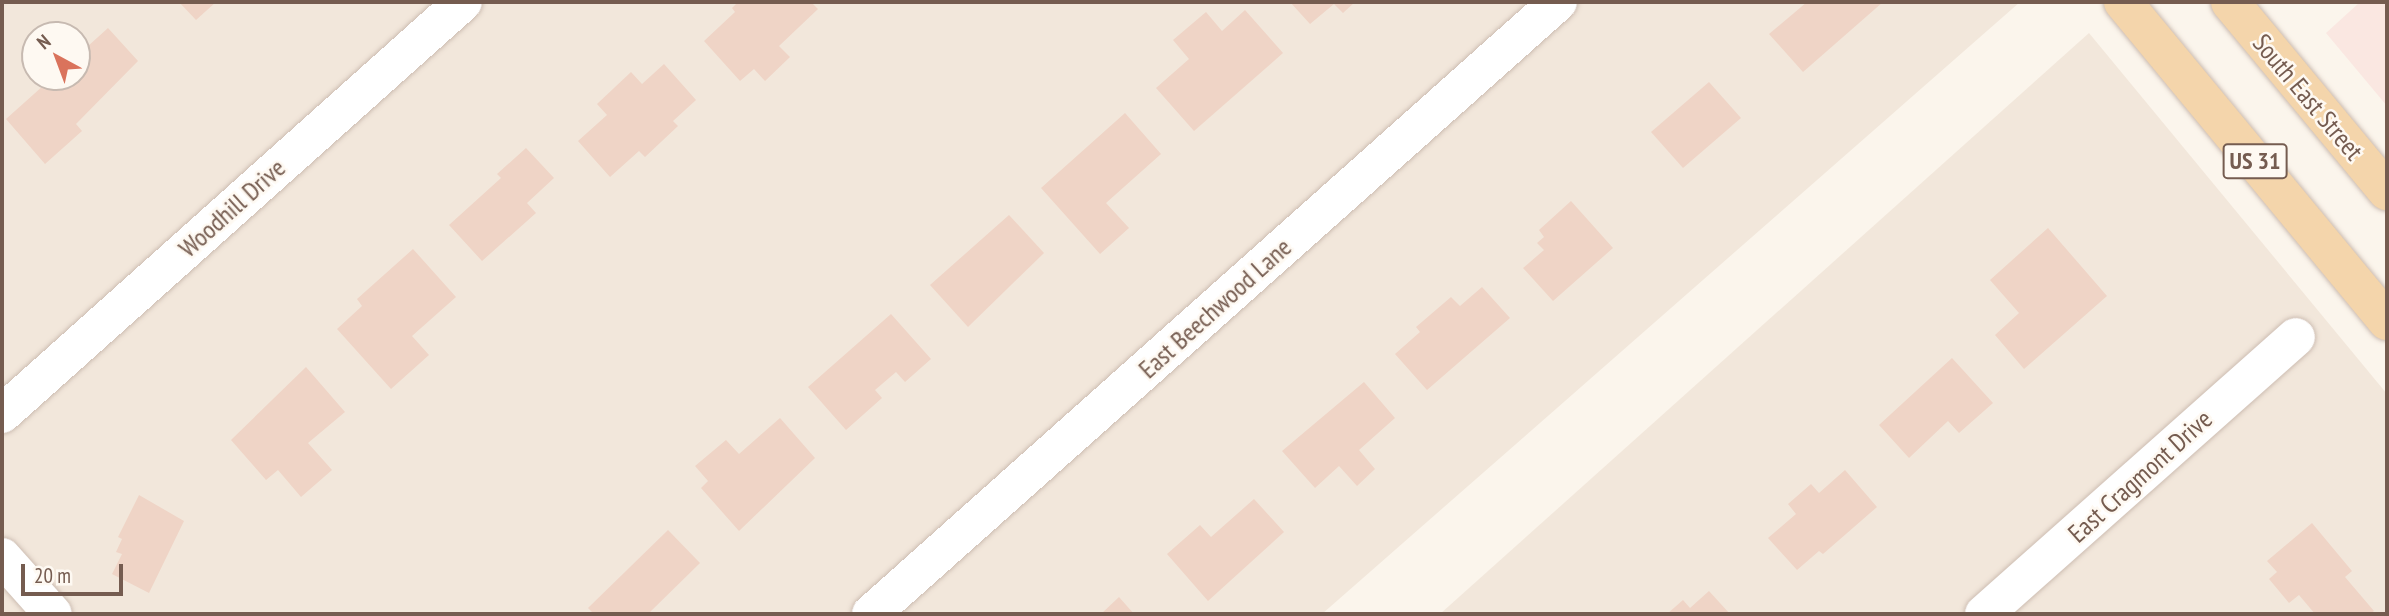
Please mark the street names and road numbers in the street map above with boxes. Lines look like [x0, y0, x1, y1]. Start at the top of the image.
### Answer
street label: South East Street [2246, 28, 2370, 166]
road number: US 31 [2222, 140, 2288, 182]
street label: Woodhill Drive [172, 152, 292, 264]
street label: East Beechwood Lane [1132, 231, 1298, 385]
street label: East Cragmont Drive [2062, 403, 2218, 549]

